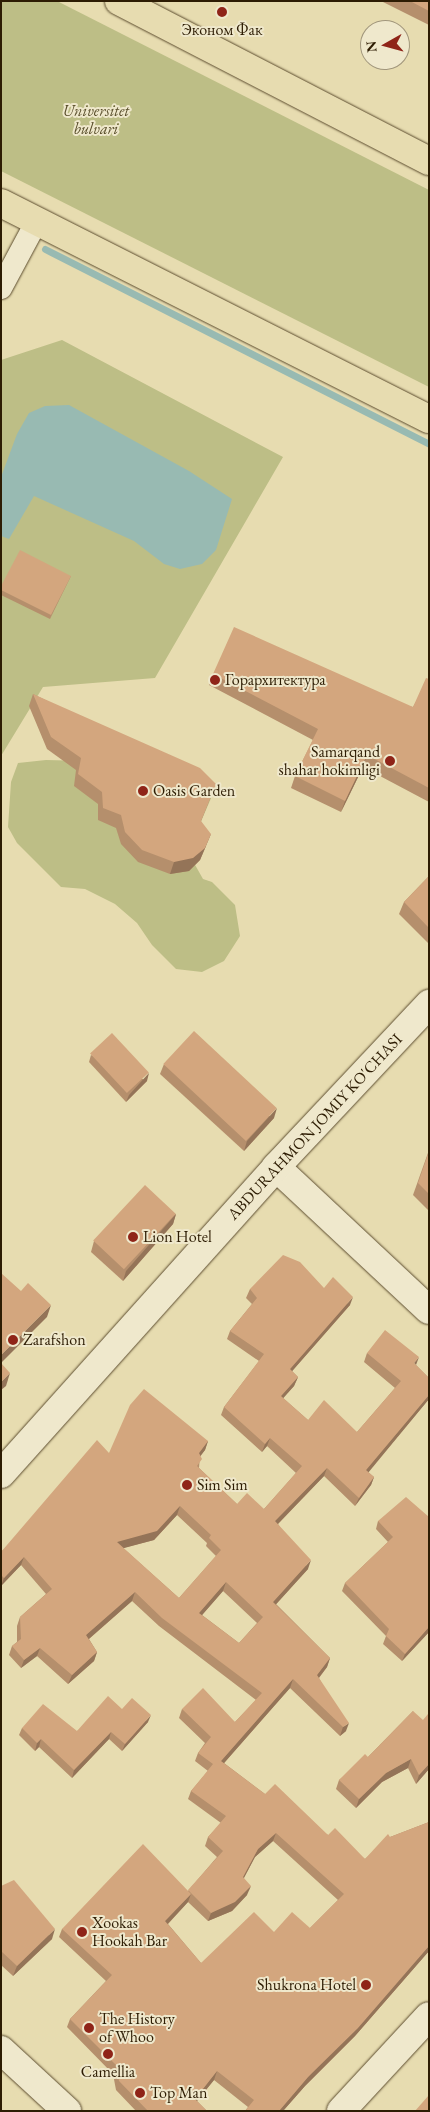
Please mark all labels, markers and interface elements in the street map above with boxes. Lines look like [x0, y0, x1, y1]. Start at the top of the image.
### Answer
marker: Эконом Фак [216, 6, 228, 18]
place label: Эконом Фак [181, 20, 263, 40]
north arrow [360, 20, 410, 70]
text: N [361, 40, 381, 53]
park label: Universitet bulvari [63, 101, 129, 139]
place label: Горархитектура [225, 670, 326, 690]
marker: Горархитектура [209, 674, 221, 686]
place label: Samarqand shahar hokimligi [279, 742, 380, 780]
marker: Samarqand shahar hokimligi [384, 755, 396, 767]
place label: Oasis Garden [153, 781, 235, 801]
marker: Oasis Garden [137, 785, 149, 797]
street label: ABDURAHMON JOMIY KO'CHASI [224, 1030, 406, 1224]
place label: Lion Hotel [143, 1227, 212, 1247]
marker: Lion Hotel [127, 1231, 139, 1243]
place label: Zarafshon [23, 1330, 86, 1350]
marker: Zarafshon [7, 1334, 19, 1346]
place label: Sim Sim [197, 1475, 248, 1495]
marker: Sim Sim [181, 1479, 193, 1491]
place label: Xookas Hookah Bar [92, 1913, 167, 1951]
marker: Xookas Hookah Bar [76, 1926, 88, 1938]
place label: Shukrona Hotel [257, 1975, 356, 1995]
marker: Shukrona Hotel [360, 1979, 372, 1991]
place label: The History of Whoo [99, 2009, 175, 2047]
marker: The History of Whoo [83, 2022, 95, 2034]
marker: Camellia [102, 2048, 114, 2060]
place label: Camellia [81, 2062, 135, 2082]
place label: Top Man [150, 2083, 207, 2103]
marker: Top Man [134, 2087, 146, 2099]

